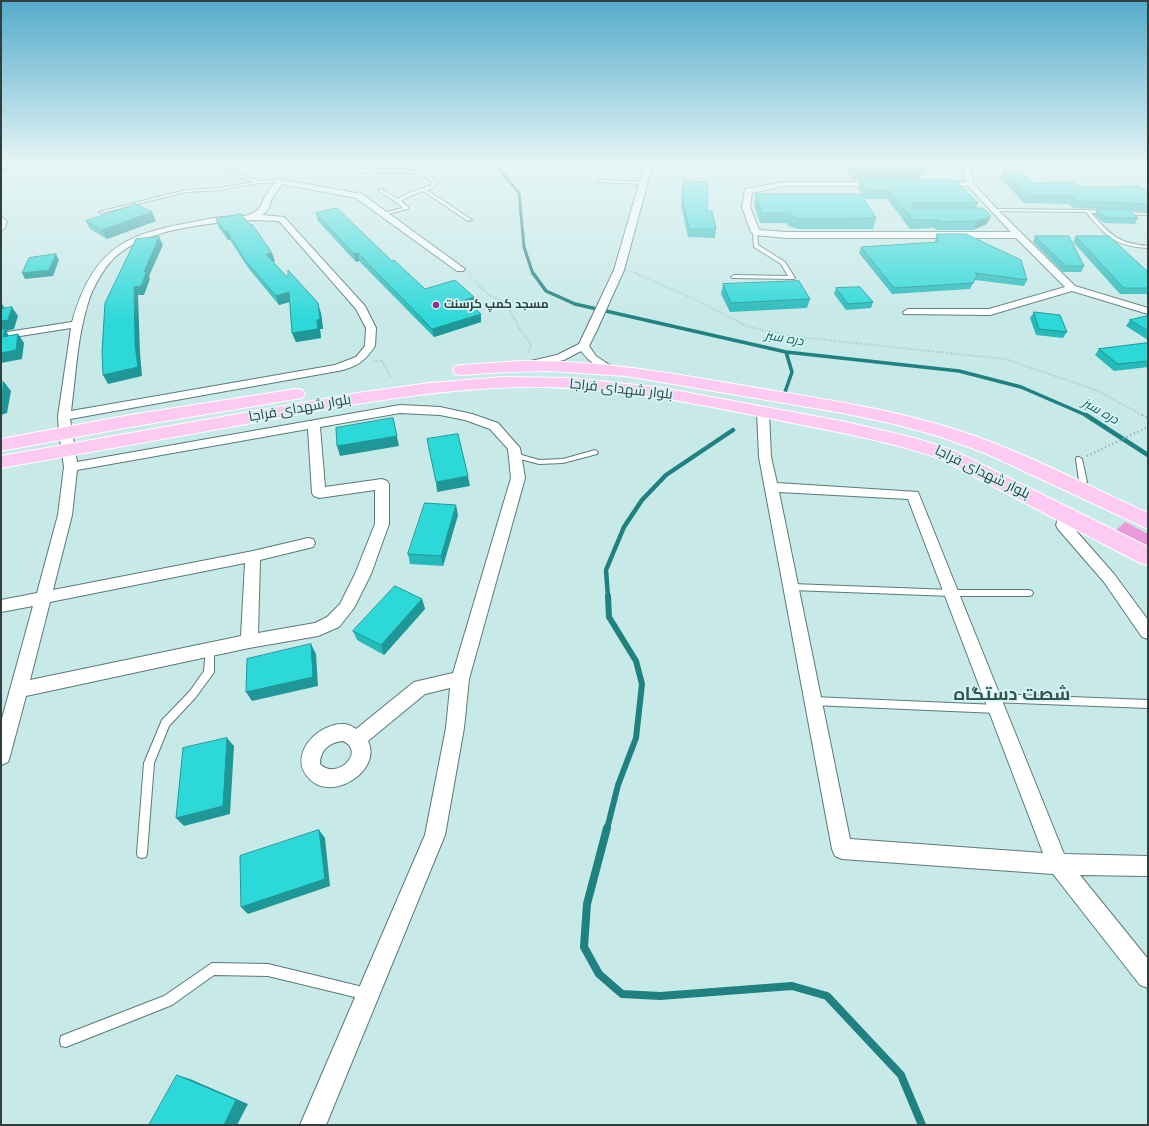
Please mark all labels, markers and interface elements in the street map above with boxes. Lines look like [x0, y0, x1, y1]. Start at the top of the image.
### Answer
place label: مسجد کمپ کرسنت [444, 298, 549, 312]
marker: مسجد کمپ کرسنت [431, 300, 441, 310]
water label: دره سبز [763, 328, 805, 350]
street label: بلوار شهدای فراجا [569, 376, 673, 404]
street label: بلوار شهدای فراجا [247, 392, 353, 426]
water label: دره سبز [1079, 395, 1121, 429]
street label: بلوار شهدای فراجا [932, 443, 1032, 503]
district label: شصت دستگاه [954, 685, 1070, 707]

